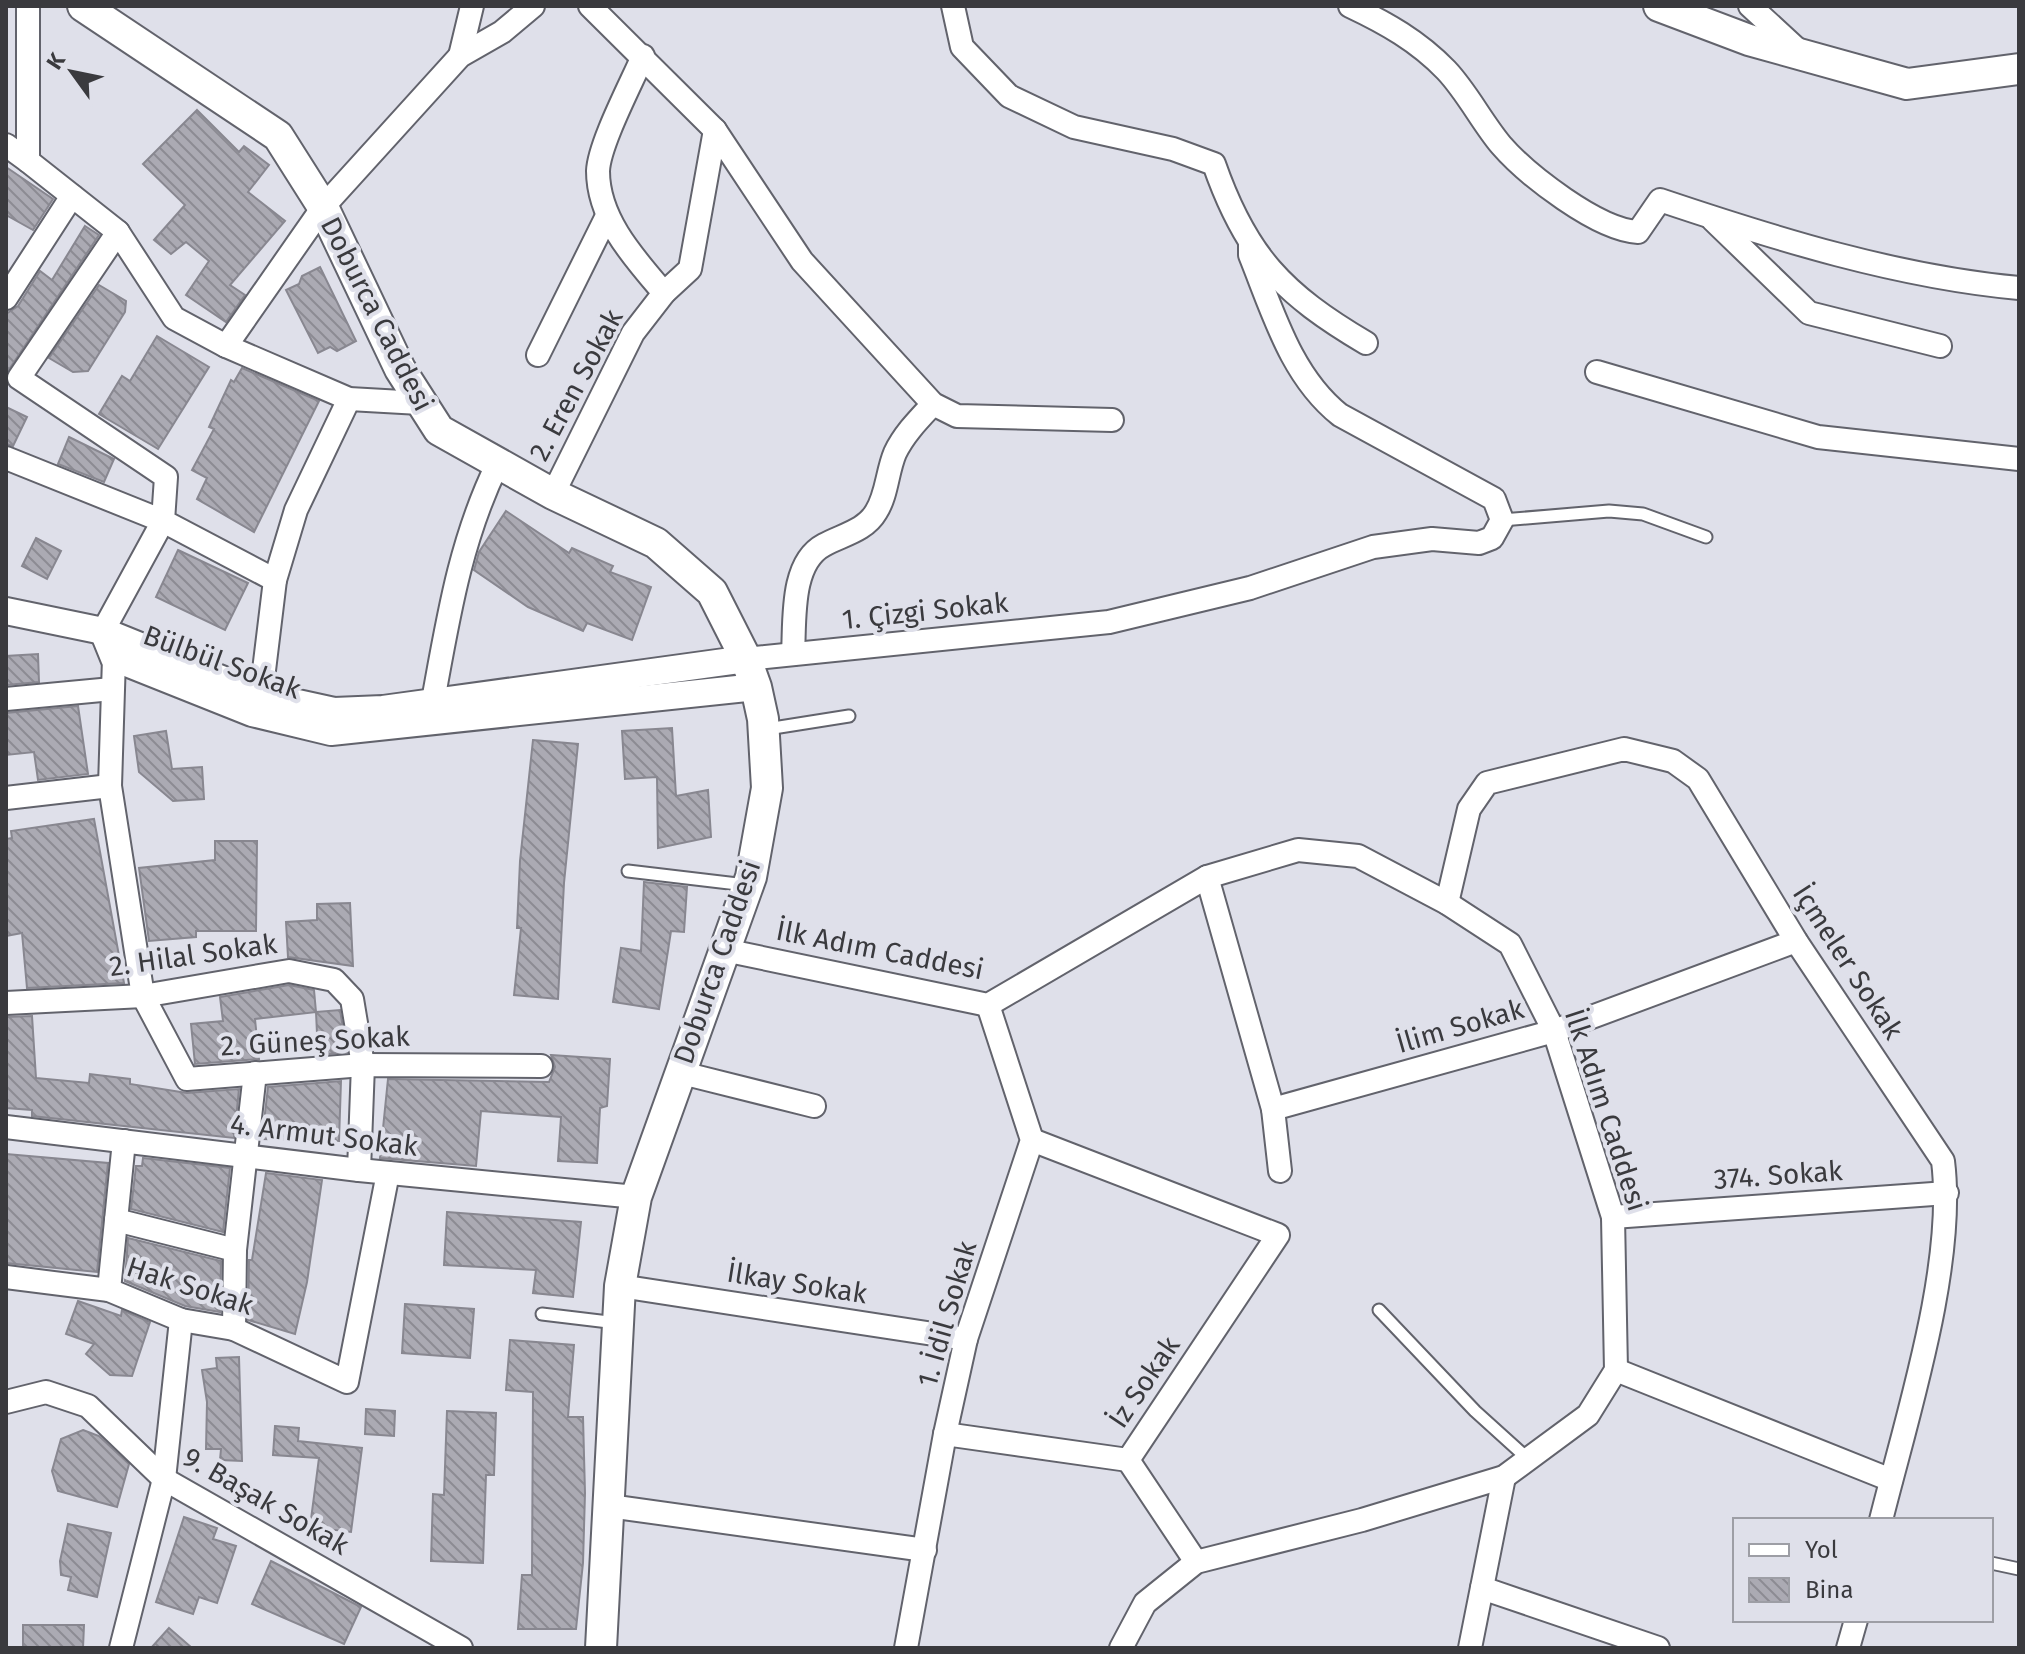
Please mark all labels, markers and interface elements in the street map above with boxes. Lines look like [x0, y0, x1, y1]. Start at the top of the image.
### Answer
north arrow [32, 32, 112, 112]
text: K [41, 47, 71, 75]
street label: Doburca Caddesi [314, 211, 440, 417]
street label: 2. Eren Sokak [522, 303, 630, 466]
street label: 1. Çizgi Sokak [840, 586, 1010, 636]
street label: Bülbül Sokak [139, 618, 306, 706]
street label: Doburca Caddesi [667, 856, 767, 1068]
street label: İçmeler Sokak [1786, 879, 1911, 1046]
street label: İlk Adım Caddesi [773, 914, 987, 986]
street label: 2. Hilal Sokak [107, 927, 279, 983]
street label: İlim Sokak [1393, 992, 1528, 1060]
street label: İlk Adım Caddesi [1558, 1005, 1654, 1215]
street label: 2. Güneş Sokak [220, 1020, 411, 1062]
street label: 4. Armut Sokak [228, 1107, 420, 1163]
street label: 374. Sokak [1712, 1154, 1844, 1196]
street label: 1. İdil Sokak [910, 1237, 984, 1391]
street label: Hak Sokak [123, 1250, 258, 1322]
street label: İlkay Sokak [725, 1256, 870, 1310]
street label: İz Sokak [1102, 1330, 1187, 1434]
street label: 9. Başak Sokak [177, 1440, 355, 1562]
legend [1733, 1518, 1993, 1622]
text: Yol [1805, 1536, 1838, 1564]
text: Bina [1805, 1576, 1853, 1604]

